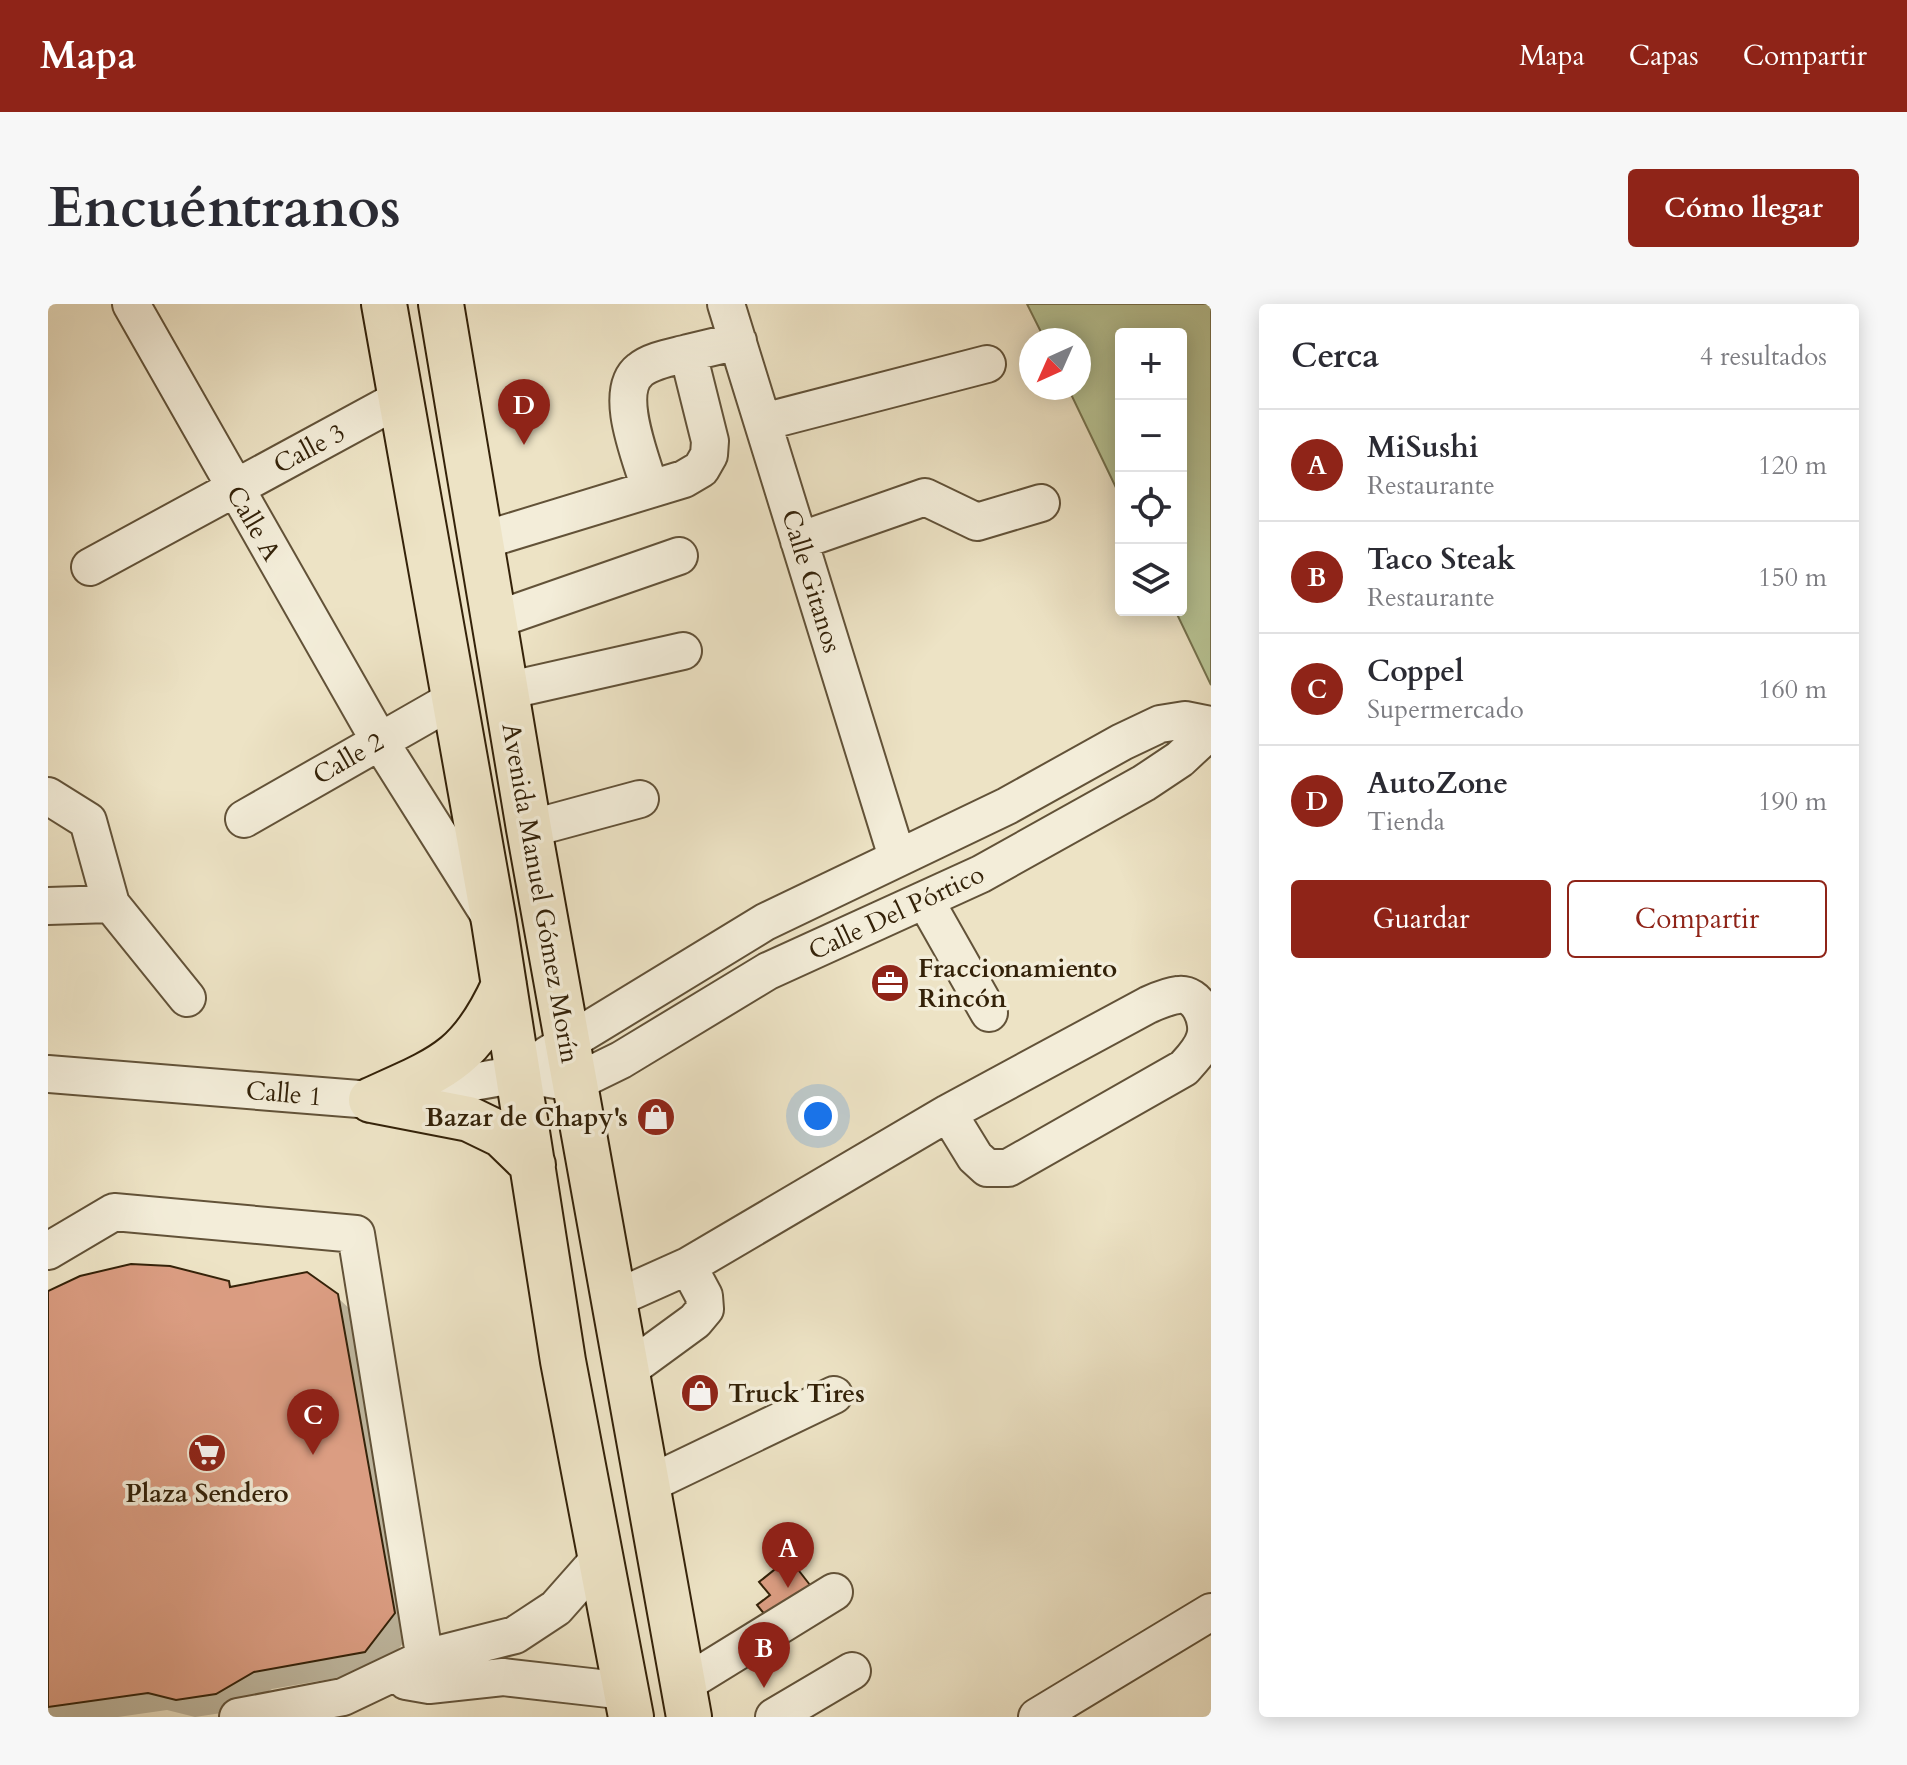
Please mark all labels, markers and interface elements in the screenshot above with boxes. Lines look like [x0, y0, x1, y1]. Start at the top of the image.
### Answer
text: Mapa [40, 30, 136, 82]
text: Mapa [1519, 37, 1585, 75]
text: Capas [1629, 37, 1699, 75]
text: Compartir [1743, 37, 1867, 75]
button: Cómo llegar [1628, 169, 1859, 247]
text: Encuéntranos [48, 171, 401, 246]
north arrow [1019, 328, 1091, 400]
map controls [1115, 328, 1187, 616]
button: + [1115, 328, 1187, 400]
text: Cerca [1291, 333, 1379, 379]
text: 4 resultados [1700, 339, 1827, 374]
pin: D [498, 379, 550, 445]
button: − [1115, 400, 1187, 472]
street label: Calle 3 [267, 415, 351, 482]
text: MiSushi [1367, 427, 1479, 468]
text: A [1307, 448, 1327, 483]
text: 120 m [1758, 448, 1827, 483]
text: Restaurante [1367, 468, 1495, 503]
button: locate [1115, 472, 1187, 544]
street label: Calle A [218, 479, 289, 568]
street label: Calle Gitanos [773, 505, 850, 657]
text: Taco Steak [1367, 539, 1516, 580]
button: layers [1115, 544, 1187, 616]
text: B [1308, 560, 1326, 595]
text: 150 m [1758, 560, 1827, 595]
text: Restaurante [1367, 580, 1495, 615]
text: Coppel [1367, 651, 1464, 692]
text: C [1307, 672, 1327, 707]
text: 160 m [1758, 672, 1827, 707]
text: Supermercado [1367, 692, 1524, 727]
street label: Avenida Manuel Gómez Morín [493, 720, 588, 1066]
street label: Calle 2 [306, 724, 390, 793]
text: AutoZone [1367, 763, 1508, 804]
text: D [1306, 784, 1328, 819]
text: 190 m [1758, 784, 1827, 819]
text: Tienda [1367, 804, 1445, 839]
street label: Calle Del Pórtico [803, 856, 990, 968]
button: Guardar [1291, 880, 1551, 958]
button: Compartir [1567, 880, 1827, 958]
place label: Fraccionamiento Rincón [918, 951, 1117, 1016]
office icon: Fraccionamiento Rincón [869, 962, 911, 1004]
street label: Calle 1 [244, 1073, 324, 1114]
shop icon: Bazar de Chapy's [635, 1096, 677, 1138]
your location [798, 1096, 838, 1136]
place label: Bazar de Chapy's [425, 1100, 628, 1135]
shop icon: Truck Tires [679, 1372, 721, 1414]
place label: Truck Tires [728, 1376, 865, 1411]
pin: C [287, 1389, 339, 1455]
supermarket icon: Plaza Sendero [186, 1432, 228, 1474]
place label: Plaza Sendero [125, 1476, 289, 1511]
pin: A [762, 1522, 814, 1588]
pin: B [738, 1622, 790, 1688]

